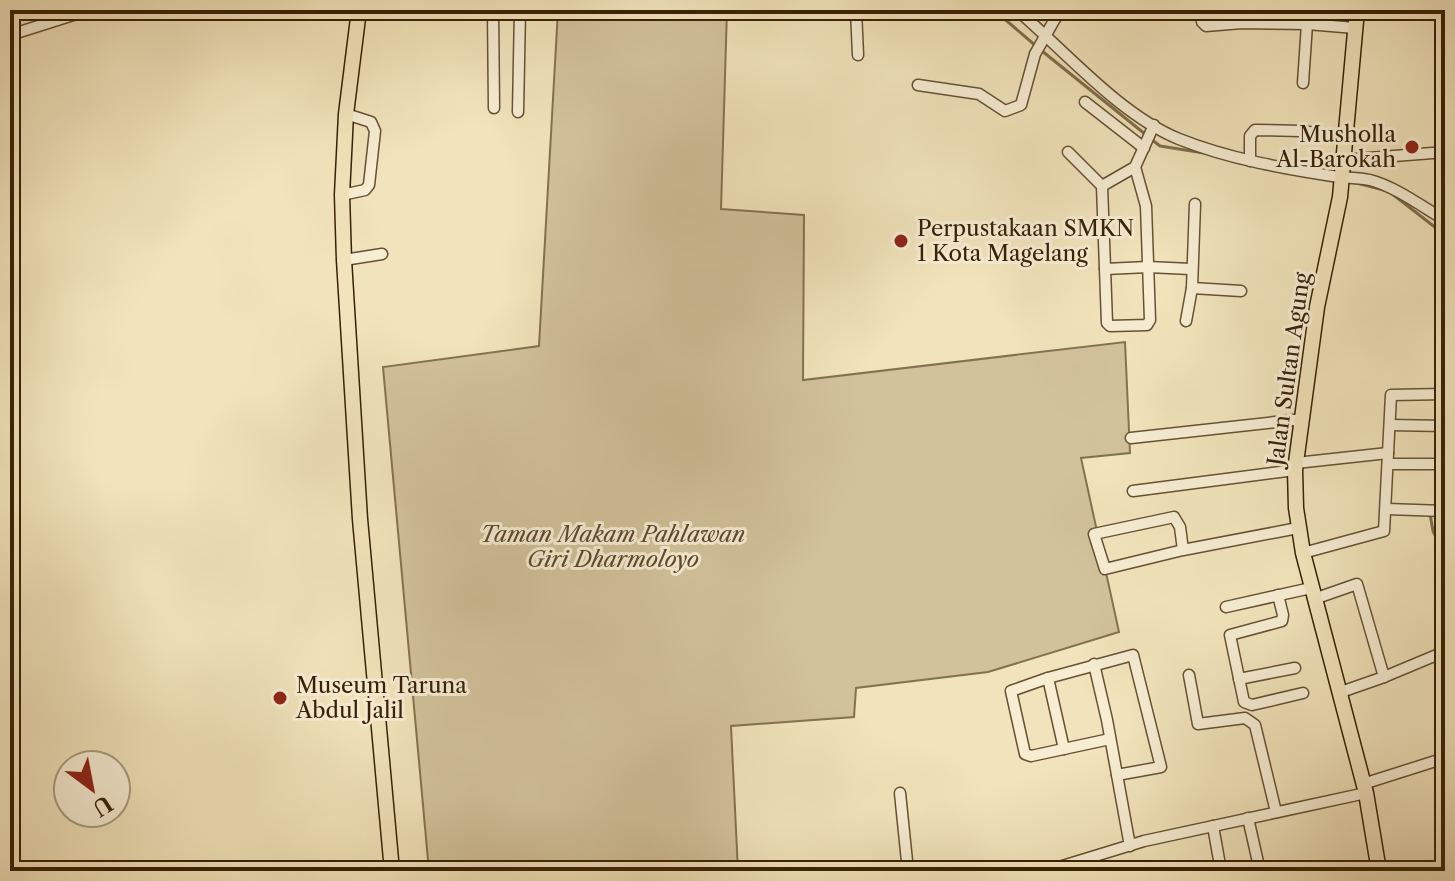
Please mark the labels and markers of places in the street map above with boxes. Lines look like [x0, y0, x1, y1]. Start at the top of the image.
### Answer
place label: Musholla Al-Barokah [1275, 121, 1396, 173]
marker: Musholla Al-Barokah [1403, 138, 1421, 156]
place label: Perpustakaan SMKN 1 Kota Magelang [917, 215, 1134, 267]
marker: Perpustakaan SMKN 1 Kota Magelang [892, 232, 910, 250]
place label: Museum Taruna Abdul Jalil [295, 672, 467, 724]
marker: Museum Taruna Abdul Jalil [271, 689, 289, 707]

